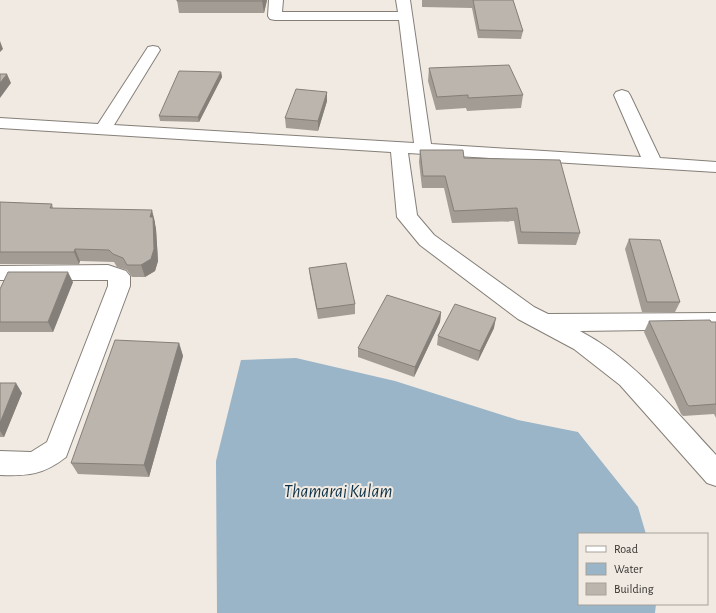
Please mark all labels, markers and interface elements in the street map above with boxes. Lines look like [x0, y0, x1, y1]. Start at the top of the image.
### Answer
water label: Thamarai Kulam [284, 483, 392, 501]
legend [578, 533, 708, 605]
text: Road [614, 543, 638, 555]
text: Water [614, 563, 643, 575]
text: Building [614, 583, 654, 595]

